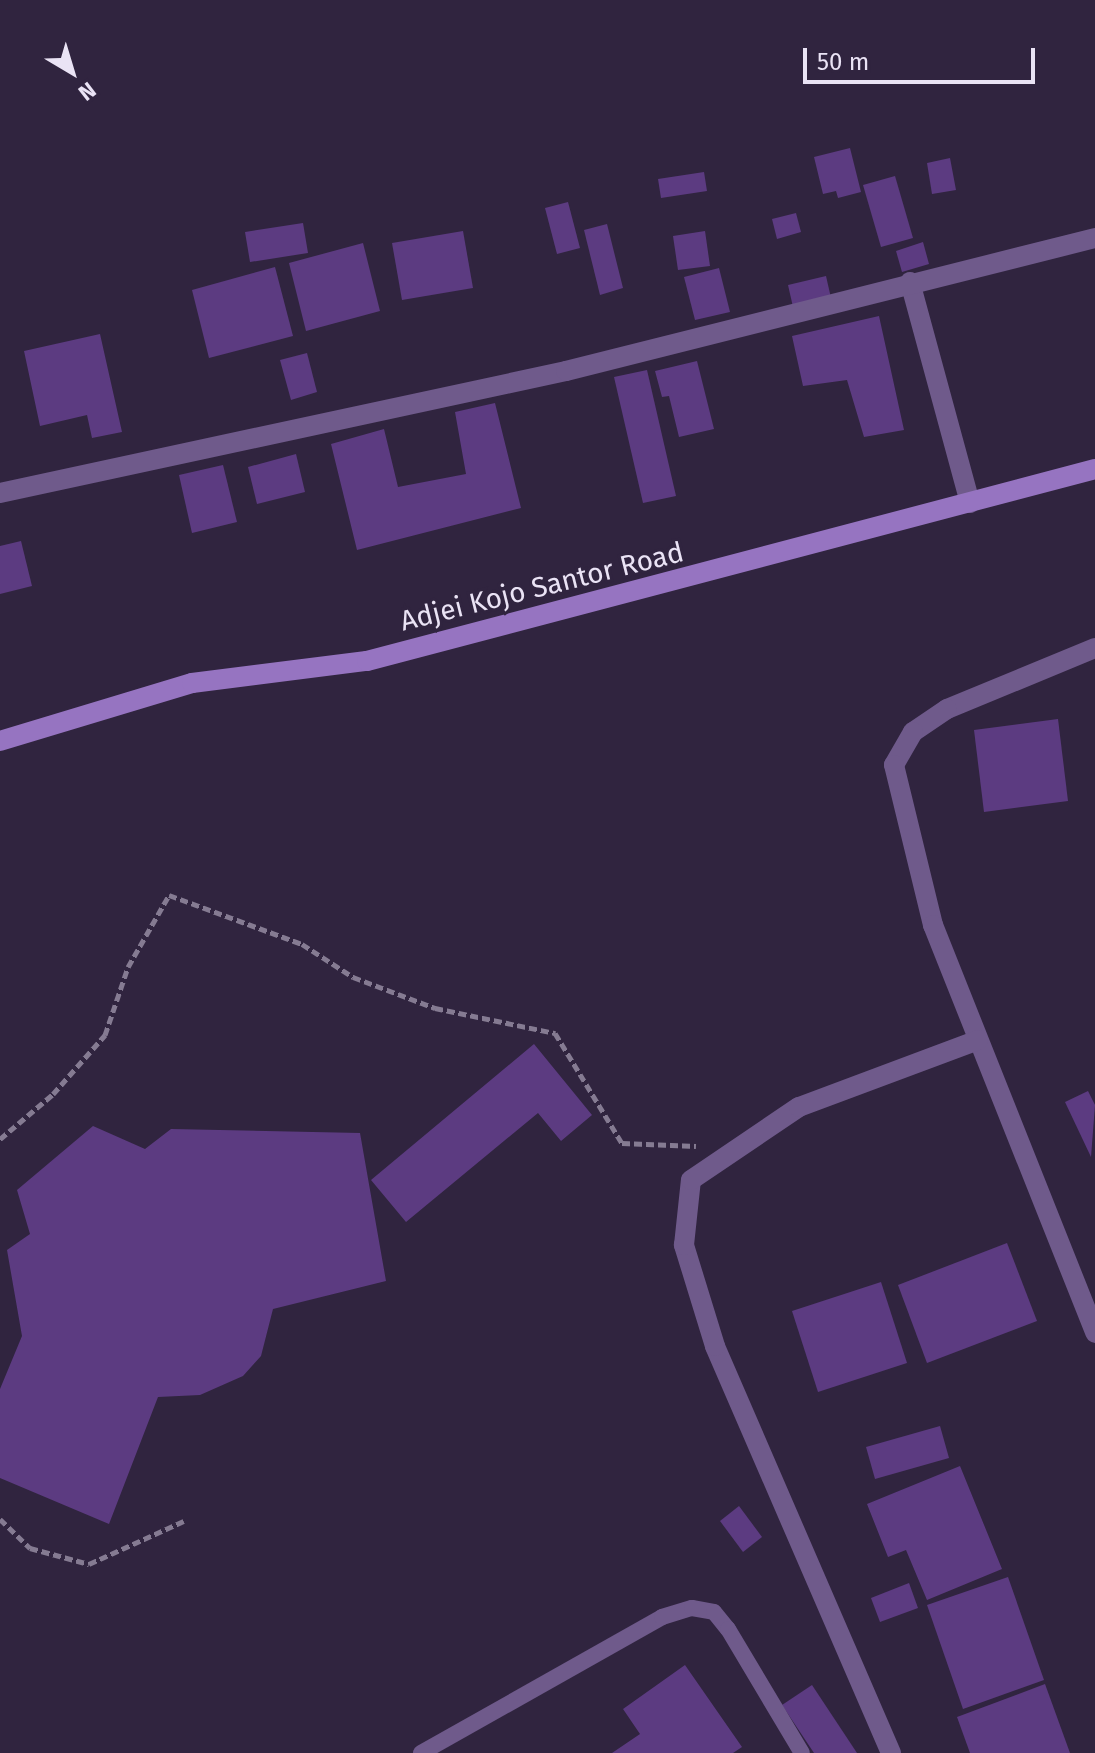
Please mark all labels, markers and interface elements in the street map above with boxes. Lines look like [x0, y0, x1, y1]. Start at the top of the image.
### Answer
north arrow [32, 32, 112, 112]
scale bar [807, 32, 1039, 82]
text: 50 m [817, 48, 869, 76]
text: N [73, 76, 101, 106]
street label: Adjei Kojo Santor Road [397, 535, 687, 639]

